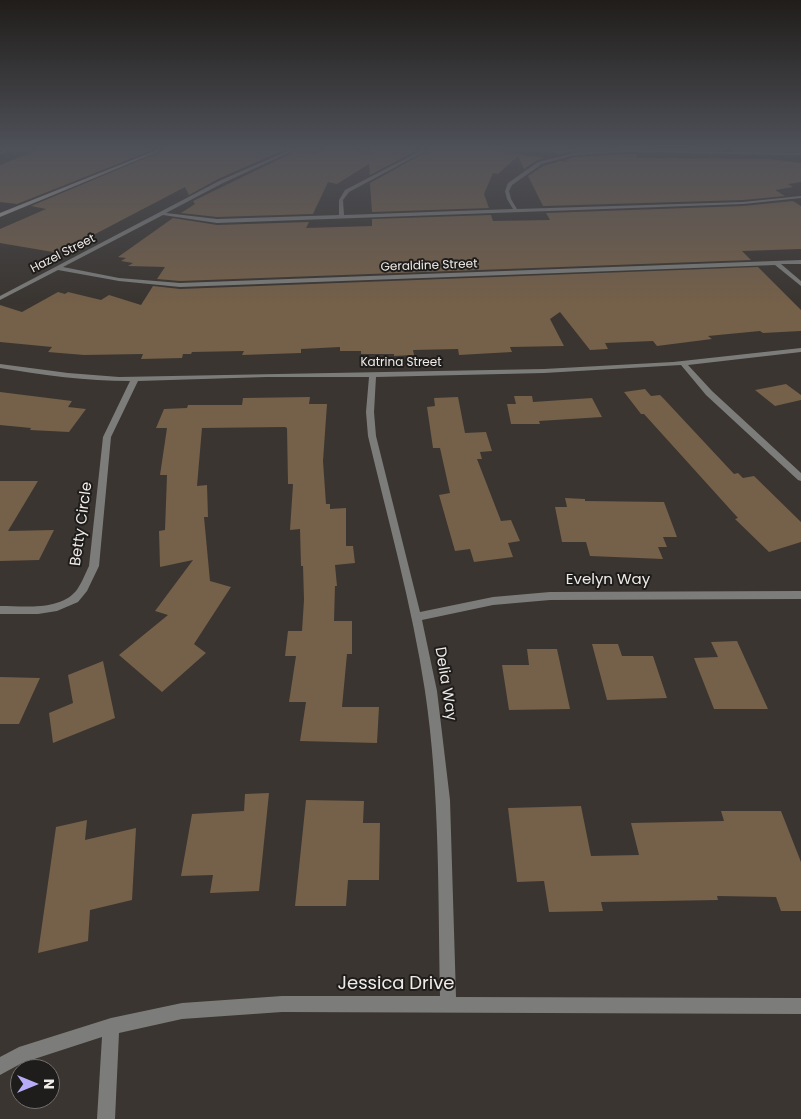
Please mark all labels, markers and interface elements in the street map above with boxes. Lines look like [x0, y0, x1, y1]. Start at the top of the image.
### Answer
street label: Hazel Street [28, 232, 98, 276]
street label: Geraldine Street [380, 257, 478, 275]
street label: Katrina Street [360, 356, 442, 370]
street label: Betty Circle [67, 481, 97, 567]
street label: Evelyn Way [566, 571, 650, 589]
street label: Delia Way [430, 646, 460, 722]
street label: Jessica Drive [338, 973, 454, 995]
north arrow [10, 1059, 60, 1109]
text: N [39, 1079, 59, 1089]

